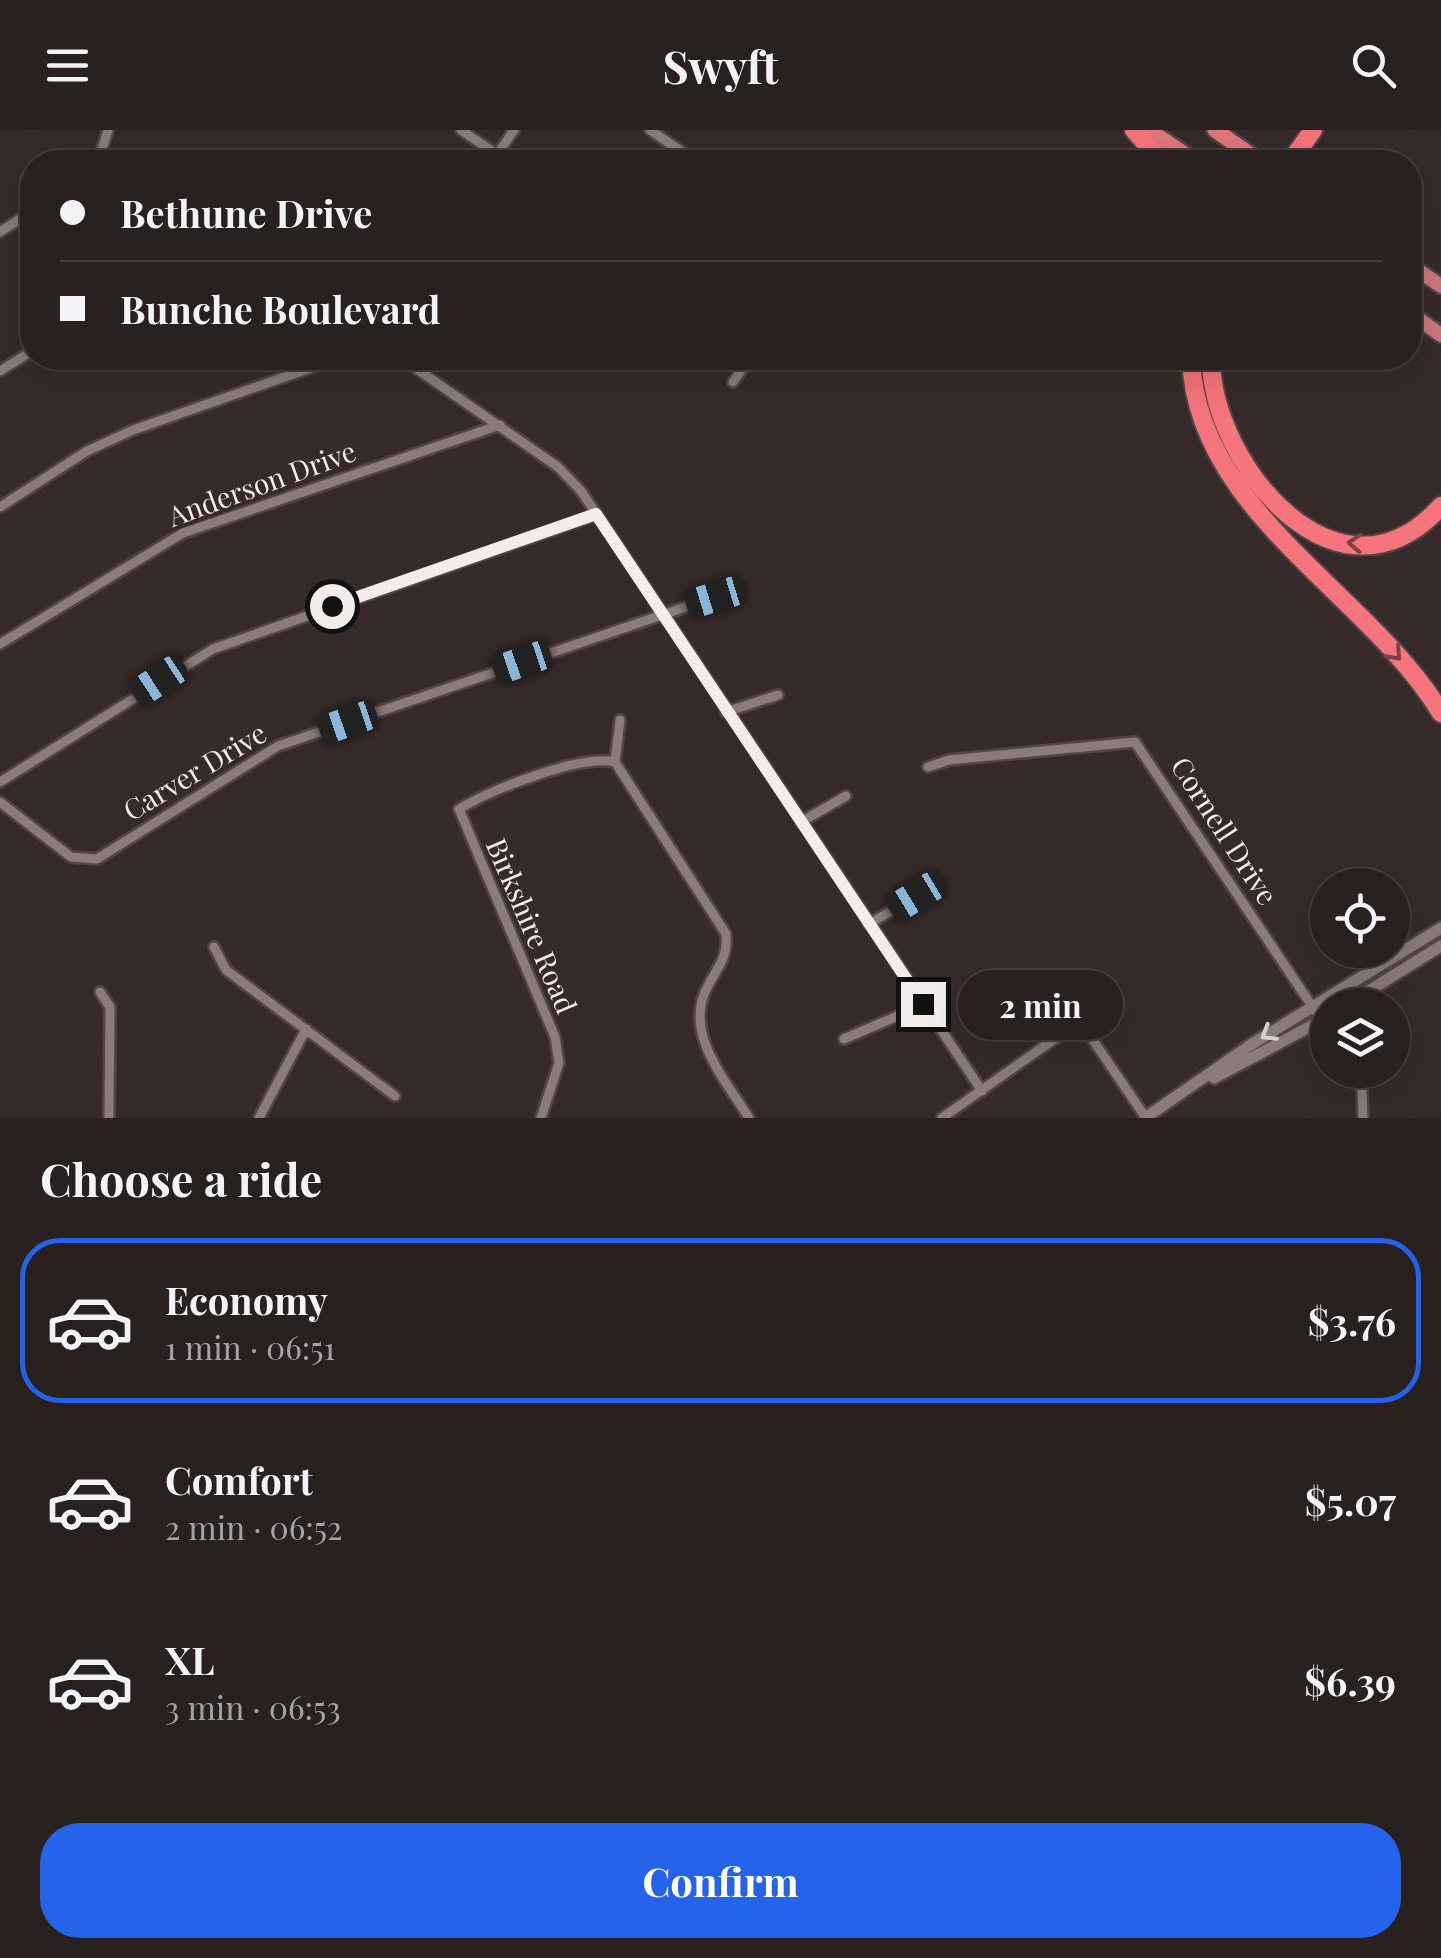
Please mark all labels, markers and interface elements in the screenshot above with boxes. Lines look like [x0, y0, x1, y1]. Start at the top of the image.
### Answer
text: Swyft [663, 35, 778, 95]
icon: menu [40, 38, 95, 93]
icon: search [1346, 38, 1401, 93]
text: Bethune Drive [120, 187, 373, 238]
text: Bunche Boulevard [120, 283, 441, 334]
street label: Anderson Drive [162, 431, 361, 534]
one-way arrow [1347, 533, 1363, 554]
car [682, 574, 748, 620]
route start [310, 584, 355, 629]
car [489, 638, 555, 686]
one-way arrow [1384, 642, 1402, 661]
car [126, 651, 192, 709]
car [315, 698, 381, 746]
street label: Carver Drive [116, 713, 273, 828]
street label: Cornell Drive [1164, 749, 1287, 911]
street label: Birkshire Road [479, 832, 586, 1019]
car [883, 868, 949, 924]
map controls [1310, 868, 1410, 1088]
button: locate [1310, 868, 1410, 968]
callout: 2 min [958, 969, 1123, 1039]
route end [901, 982, 946, 1027]
text: 2 min [999, 983, 1082, 1026]
button: layers [1310, 988, 1410, 1088]
one-way arrow [1261, 1022, 1279, 1041]
text: Choose a ride [40, 1148, 322, 1208]
text: Economy [165, 1274, 328, 1325]
icon: car [45, 1276, 135, 1366]
text: $3.76 [1308, 1295, 1396, 1346]
text: 1 min · 06:51 [165, 1325, 335, 1368]
text: Comfort [165, 1454, 313, 1505]
icon: car [45, 1456, 135, 1546]
text: $5.07 [1305, 1475, 1396, 1526]
text: 2 min · 06:52 [165, 1505, 342, 1548]
text: XL [165, 1634, 214, 1685]
icon: car [45, 1636, 135, 1726]
text: $6.39 [1304, 1655, 1396, 1706]
text: 3 min · 06:53 [165, 1685, 341, 1728]
button: Confirm [40, 1823, 1401, 1938]

